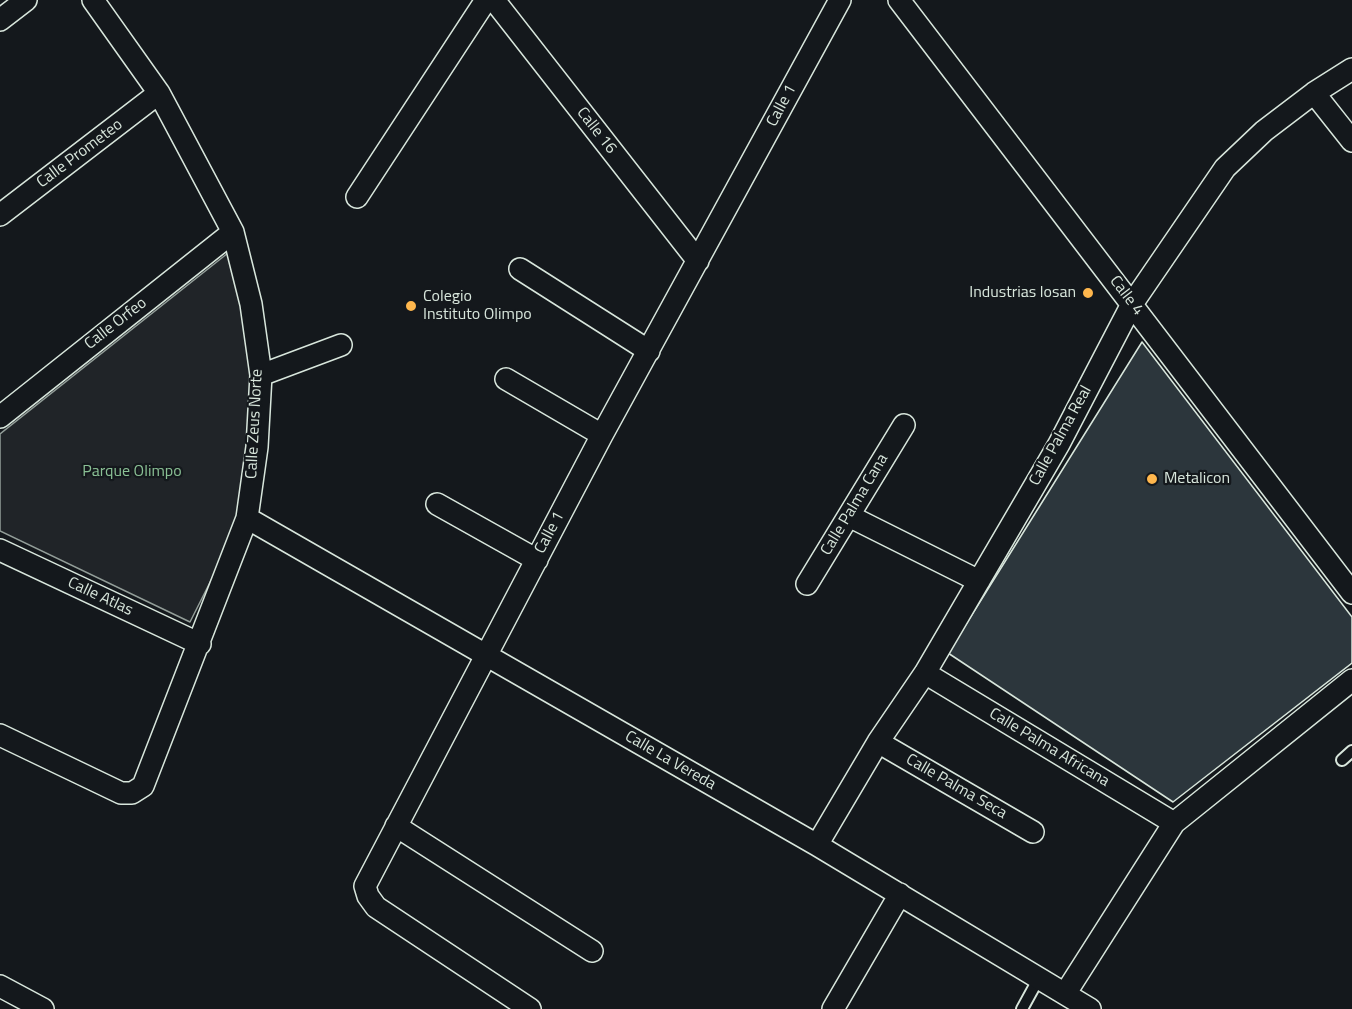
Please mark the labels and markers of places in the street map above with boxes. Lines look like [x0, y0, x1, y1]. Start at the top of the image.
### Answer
place label: Industrias losan [969, 283, 1076, 303]
marker: Industrias losan [1081, 286, 1095, 300]
place label: Colegio Instituto Olimpo [423, 287, 532, 325]
marker: Colegio Instituto Olimpo [404, 299, 418, 313]
place label: Metalicon [1164, 469, 1230, 489]
marker: Metalicon [1145, 472, 1159, 486]

